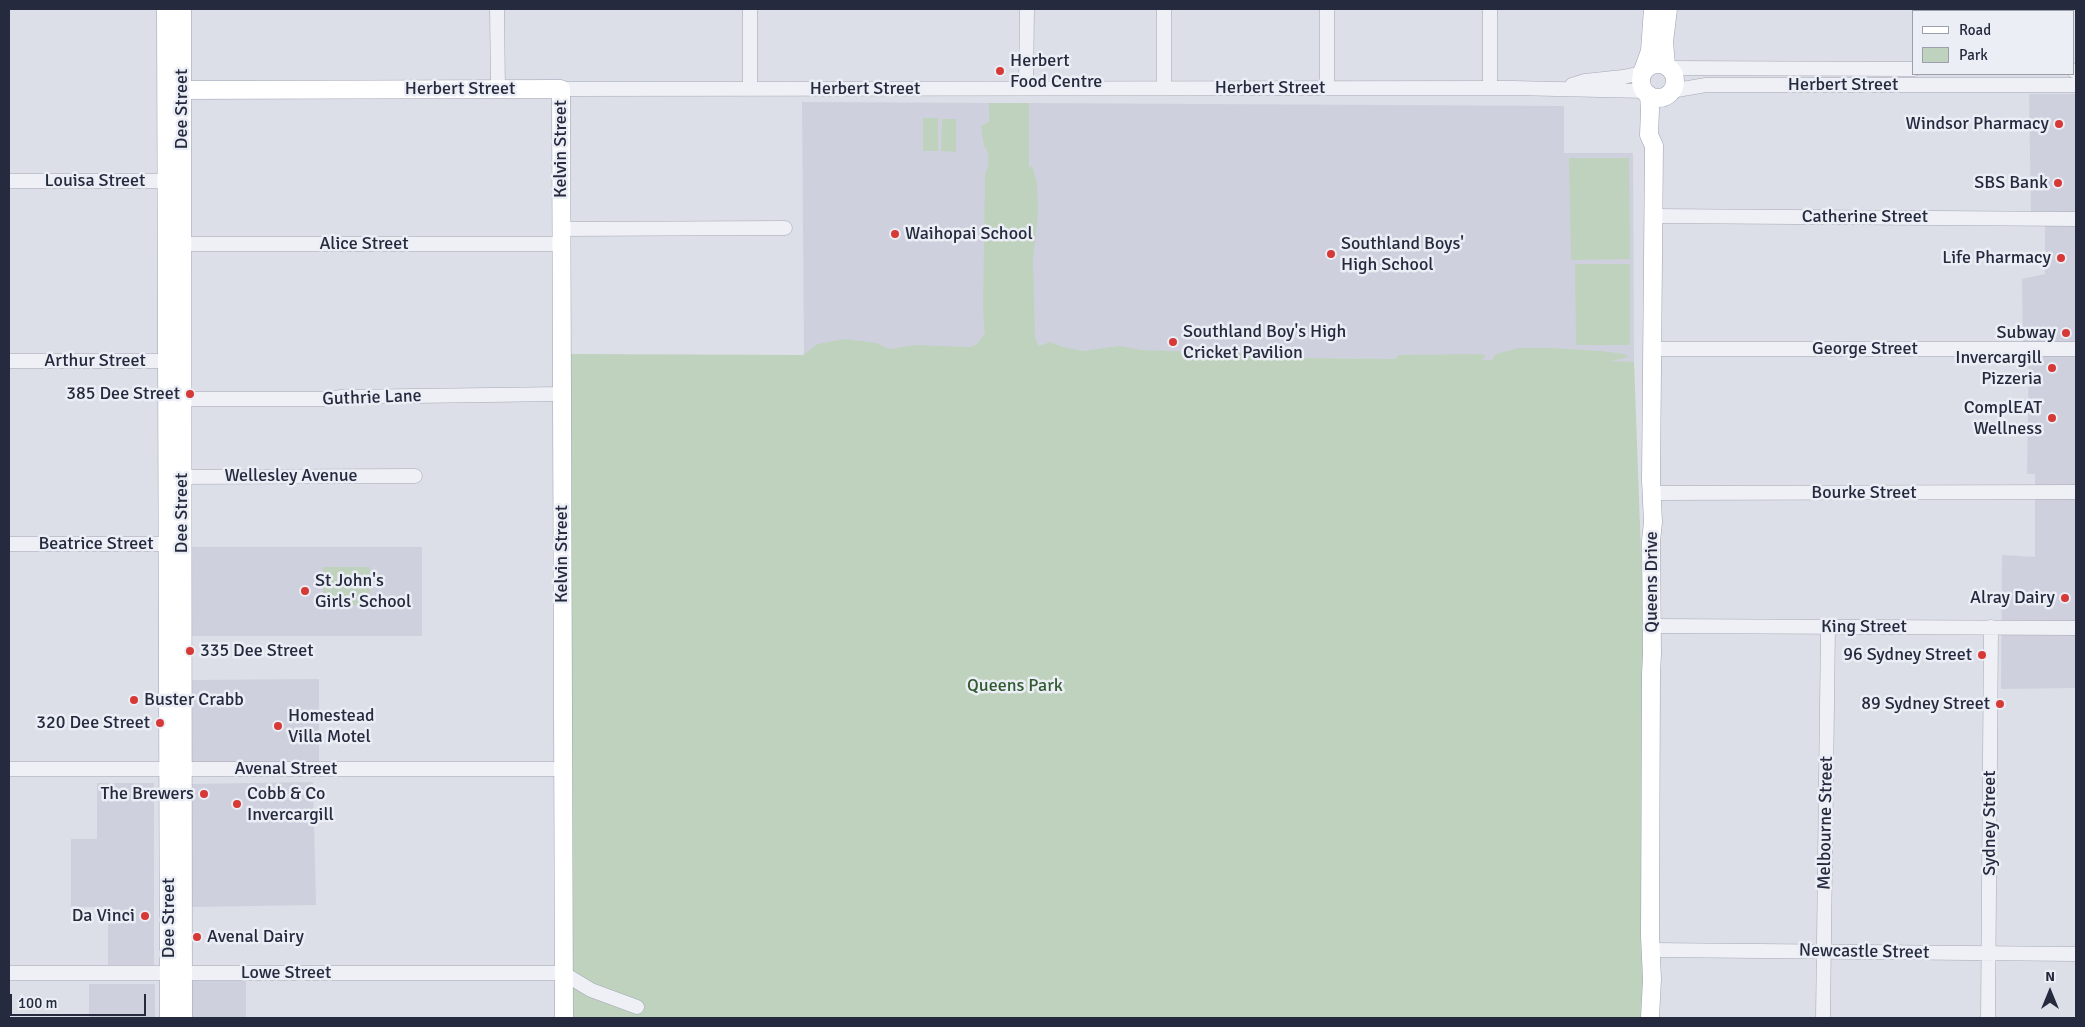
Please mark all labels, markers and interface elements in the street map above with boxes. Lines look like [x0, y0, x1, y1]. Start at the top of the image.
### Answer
legend [1912, 10, 2075, 75]
text: Road [1959, 21, 1991, 39]
text: Park [1959, 46, 1988, 64]
place label: Herbert Food Centre [1010, 50, 1102, 92]
marker: Herbert Food Centre [994, 65, 1006, 77]
street label: Dee Street [171, 69, 193, 149]
street label: Herbert Street [1788, 74, 1898, 96]
street label: Herbert Street [1215, 77, 1325, 99]
street label: Herbert Street [405, 78, 515, 100]
street label: Herbert Street [810, 78, 920, 100]
street label: Kelvin Street [550, 100, 572, 198]
place label: Windsor Pharmacy [1906, 113, 2049, 135]
marker: Windsor Pharmacy [2053, 118, 2065, 130]
street label: Louisa Street [45, 170, 145, 192]
place label: SBS Bank [1974, 172, 2048, 194]
marker: SBS Bank [2052, 177, 2064, 189]
street label: Catherine Street [1802, 206, 1928, 228]
place label: Waihopai School [905, 223, 1033, 245]
marker: Waihopai School [889, 228, 901, 240]
street label: Alice Street [319, 233, 409, 255]
place label: Southland Boys' High School [1341, 233, 1464, 276]
place label: Life Pharmacy [1942, 247, 2051, 269]
marker: Southland Boys' High School [1325, 248, 1337, 260]
marker: Life Pharmacy [2055, 252, 2067, 264]
place label: Southland Boy's High Cricket Pavilion [1183, 321, 1346, 364]
place label: Subway [1997, 322, 2056, 344]
marker: Subway [2060, 327, 2072, 339]
marker: Southland Boy's High Cricket Pavilion [1167, 336, 1179, 348]
street label: George Street [1812, 338, 1918, 360]
place label: Invercargill Pizzeria [1955, 347, 2042, 389]
street label: Arthur Street [44, 350, 146, 372]
marker: Invercargill Pizzeria [2046, 362, 2058, 374]
place label: 385 Dee Street [66, 383, 180, 405]
street label: Guthrie Lane [322, 385, 422, 411]
marker: 385 Dee Street [184, 388, 196, 400]
place label: ComplEAT Wellness [1964, 397, 2042, 439]
marker: ComplEAT Wellness [2046, 412, 2058, 424]
street label: Wellesley Avenue [224, 465, 358, 487]
street label: Dee Street [171, 473, 193, 553]
street label: Bourke Street [1811, 482, 1917, 504]
street label: Kelvin Street [551, 505, 573, 603]
street label: Queens Drive [1641, 531, 1663, 633]
street label: Beatrice Street [38, 533, 154, 555]
place label: St John's Girls' School [315, 570, 411, 612]
marker: St John's Girls' School [299, 585, 311, 597]
place label: Alray Dairy [1970, 587, 2055, 609]
marker: Alray Dairy [2059, 592, 2071, 604]
street label: King Street [1821, 616, 1907, 638]
place label: 335 Dee Street [200, 640, 314, 662]
place label: 96 Sydney Street [1843, 644, 1972, 666]
marker: 335 Dee Street [184, 645, 196, 657]
marker: 96 Sydney Street [1976, 649, 1988, 661]
park label: Queens Park [967, 675, 1063, 697]
place label: Buster Crabb [144, 689, 244, 711]
place label: 89 Sydney Street [1861, 693, 1990, 715]
marker: Buster Crabb [128, 694, 140, 706]
marker: 89 Sydney Street [1994, 698, 2006, 710]
place label: Homestead Villa Motel [288, 705, 374, 748]
place label: 320 Dee Street [36, 712, 150, 734]
marker: 320 Dee Street [154, 717, 166, 729]
marker: Homestead Villa Motel [272, 720, 284, 732]
street label: Melbourne Street [1814, 756, 1838, 890]
street label: Avenal Street [235, 758, 337, 780]
street label: Sydney Street [1979, 770, 2001, 876]
place label: The Brewers [100, 783, 194, 805]
place label: Cobb & Co Invercargill [247, 783, 334, 826]
marker: The Brewers [198, 788, 210, 800]
marker: Cobb & Co Invercargill [231, 798, 243, 810]
street label: Dee Street [158, 878, 180, 958]
place label: Da Vinci [72, 905, 135, 927]
marker: Da Vinci [139, 910, 151, 922]
place label: Avenal Dairy [207, 926, 304, 948]
marker: Avenal Dairy [191, 931, 203, 943]
street label: Newcastle Street [1799, 940, 1929, 964]
street label: Lowe Street [241, 962, 331, 984]
north arrow [2025, 967, 2075, 1017]
text: N [2045, 968, 2055, 985]
scale bar [12, 984, 149, 1016]
text: 100 m [18, 994, 58, 1012]

